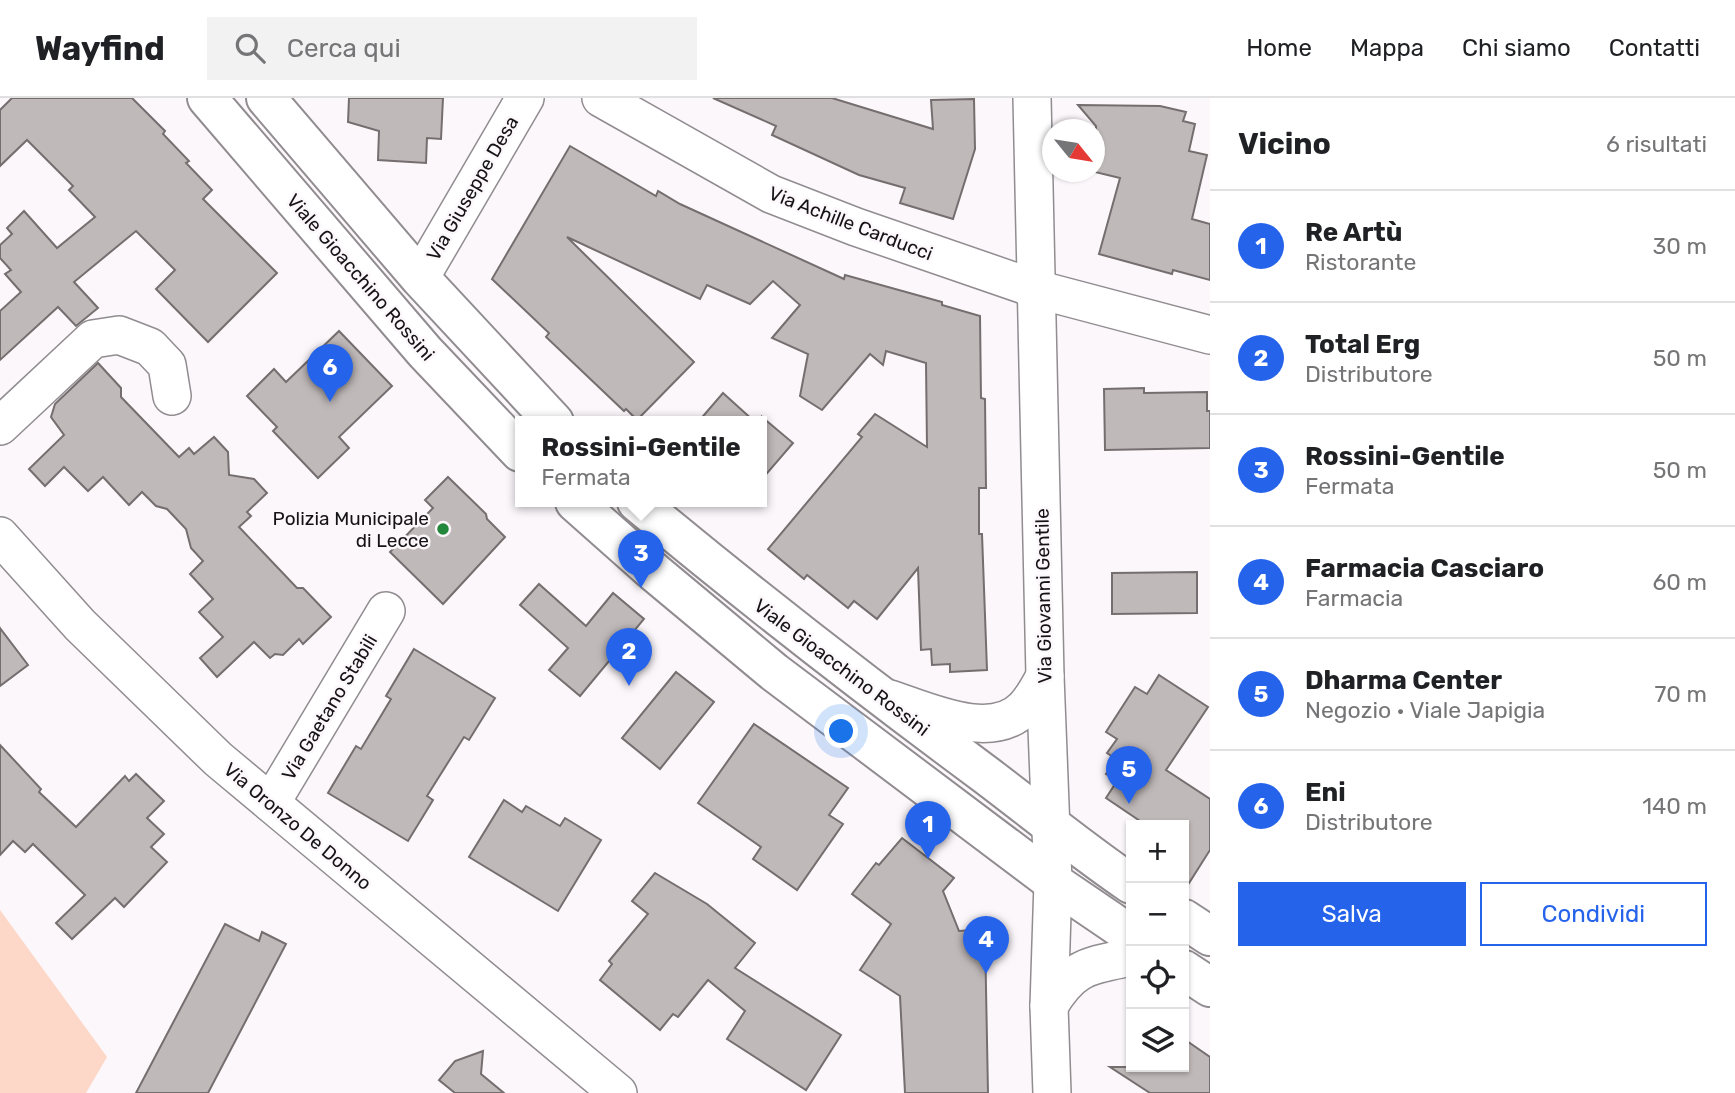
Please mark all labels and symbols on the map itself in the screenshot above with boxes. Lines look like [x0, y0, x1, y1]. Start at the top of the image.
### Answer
street label: Via Giuseppe Desa [422, 112, 523, 265]
north arrow [1042, 119, 1105, 182]
street label: Via Achille Carducci [766, 182, 936, 265]
street label: Viale Gioacchino Rossini [282, 189, 439, 366]
pin: 6 [307, 344, 353, 402]
place label: Polizia Municipale di Lecce [273, 507, 429, 552]
street label: Via Giovanni Gentile [1030, 508, 1057, 684]
marker: Polizia Municipale di Lecce [435, 521, 451, 537]
pin: 3 [618, 530, 664, 588]
street label: Viale Gioacchino Rossini [749, 594, 934, 741]
pin: 2 [606, 628, 652, 686]
street label: Via Gaetano Stabili [277, 630, 382, 784]
your location [824, 714, 858, 748]
pin: 5 [1106, 746, 1152, 804]
street label: Via Oronzo De Donno [219, 758, 376, 895]
pin: 1 [905, 801, 951, 859]
pin: 4 [963, 916, 1009, 974]

